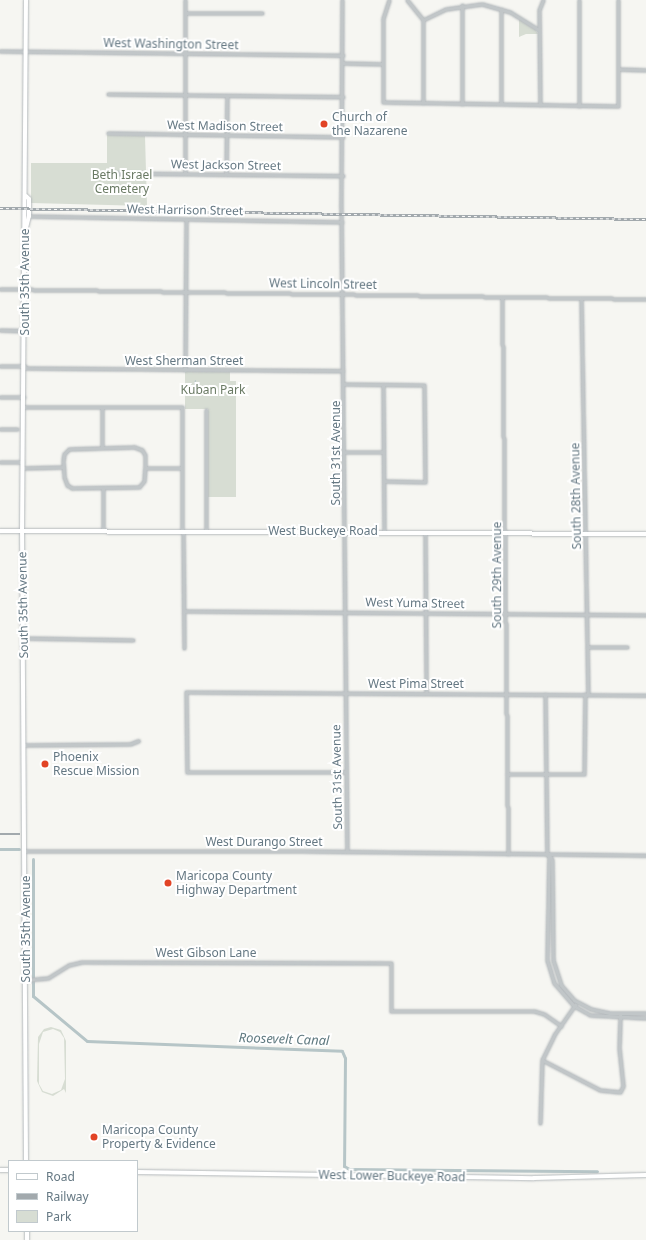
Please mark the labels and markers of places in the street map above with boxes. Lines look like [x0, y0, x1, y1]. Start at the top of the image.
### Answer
place label: Church of the Nazarene [332, 110, 408, 138]
marker: Church of the Nazarene [319, 119, 329, 129]
place label: Phoenix Rescue Mission [53, 750, 139, 778]
marker: Phoenix Rescue Mission [40, 759, 50, 769]
place label: Maricopa County Highway Department [176, 869, 297, 897]
marker: Maricopa County Highway Department [163, 878, 173, 888]
place label: Maricopa County Property & Evidence [102, 1123, 216, 1151]
marker: Maricopa County Property & Evidence [89, 1132, 99, 1142]

